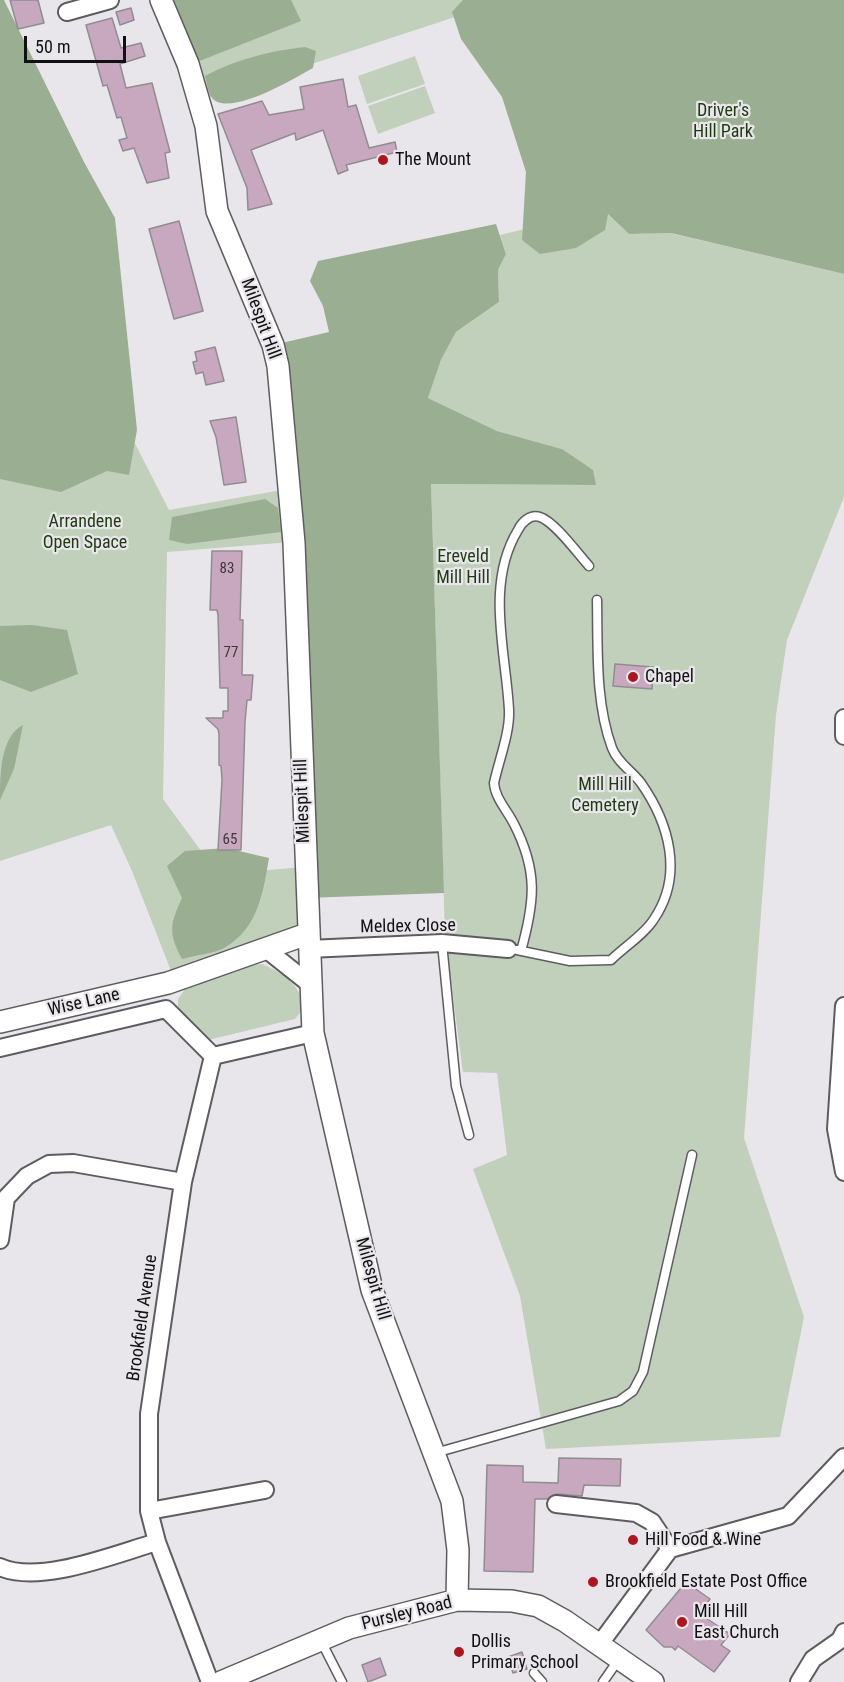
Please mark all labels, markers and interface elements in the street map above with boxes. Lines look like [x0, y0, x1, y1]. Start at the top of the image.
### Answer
scale bar [27, 24, 129, 62]
text: 50 m [35, 36, 70, 57]
park label: Driver's Hill Park [693, 100, 753, 142]
place label: The Mount [395, 149, 471, 171]
marker: The Mount [376, 153, 390, 167]
street label: Milespit Hill [235, 276, 285, 362]
park label: Arrandene Open Space [43, 511, 127, 554]
park label: Ereveld Mill Hill [436, 546, 490, 588]
house number: 83 [220, 560, 234, 578]
house number: 77 [224, 644, 238, 662]
place label: Chapel [645, 666, 694, 688]
marker: Chapel [626, 670, 640, 684]
street label: Milespit Hill [291, 758, 315, 844]
park label: Mill Hill Cemetery [571, 774, 639, 816]
house number: 65 [223, 831, 237, 849]
street label: Meldex Close [360, 915, 456, 939]
street label: Wise Lane [46, 984, 122, 1022]
street label: Milespit Hill [350, 1235, 394, 1323]
street label: Brookfield Avenue [123, 1253, 163, 1383]
place label: Hill Food & Wine [645, 1529, 761, 1551]
marker: Hill Food & Wine [626, 1533, 640, 1547]
place label: Brookfield Estate Post Office [605, 1571, 807, 1593]
marker: Brookfield Estate Post Office [586, 1575, 600, 1589]
street label: Pursley Road [359, 1592, 455, 1636]
place label: Mill Hill East Church [694, 1601, 779, 1644]
marker: Mill Hill East Church [675, 1615, 689, 1629]
place label: Dollis Primary School [471, 1631, 579, 1674]
marker: Dollis Primary School [452, 1645, 466, 1659]

